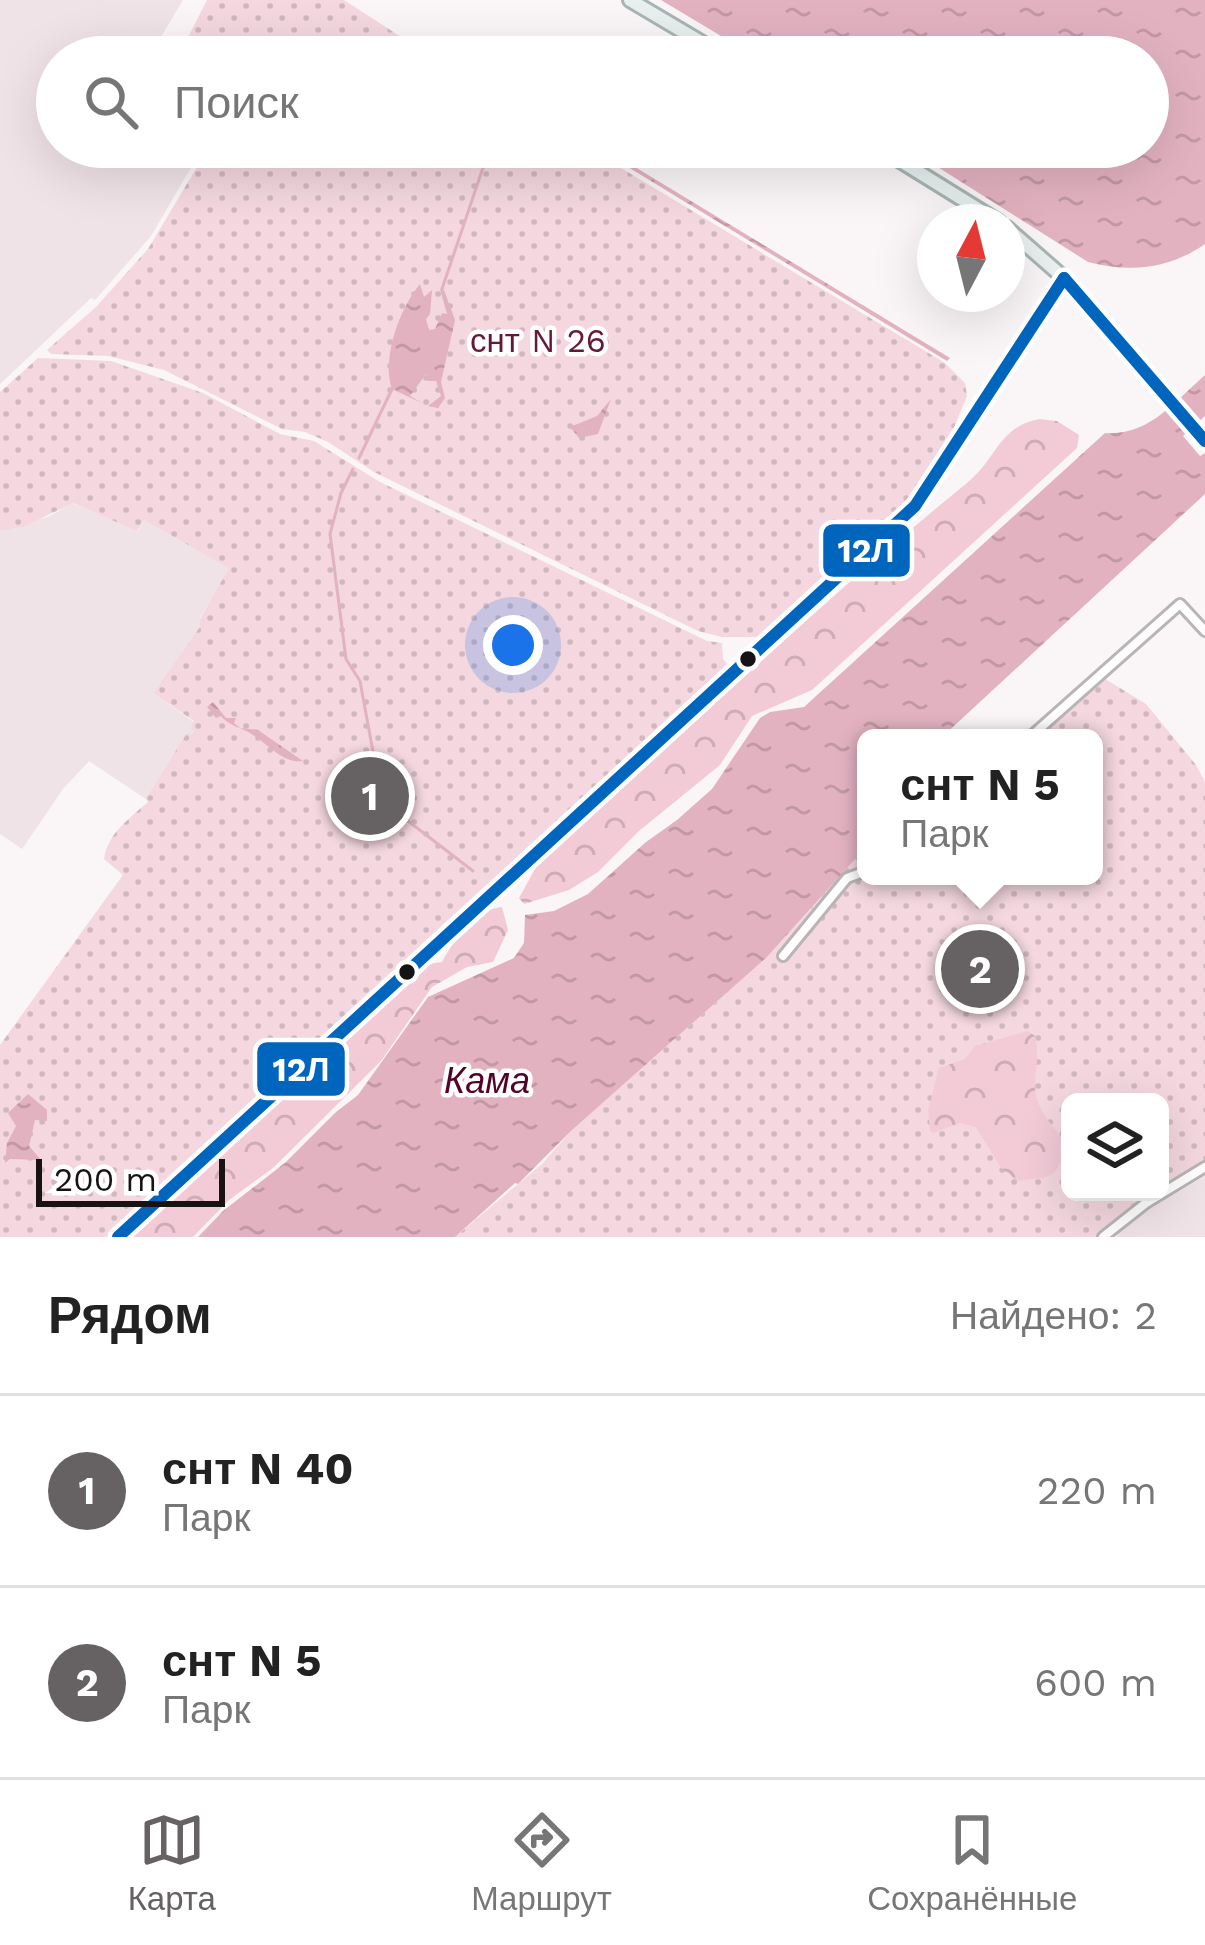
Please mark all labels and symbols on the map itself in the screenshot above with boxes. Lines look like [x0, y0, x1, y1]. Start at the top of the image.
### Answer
north arrow [917, 204, 1025, 312]
park label: снт N 26 [470, 321, 606, 360]
line badge: 12Л [821, 522, 912, 579]
text: 12Л [837, 531, 895, 570]
your location [483, 615, 543, 675]
unlabelled marker [737, 648, 759, 670]
pin: 1 [331, 751, 409, 841]
pin: 2 [941, 924, 1019, 1014]
unlabelled marker [396, 961, 418, 983]
line badge: 12Л [255, 1040, 347, 1098]
text: 12Л [272, 1050, 330, 1089]
water label: Кама [444, 1060, 530, 1102]
scale bar [36, 1153, 225, 1206]

